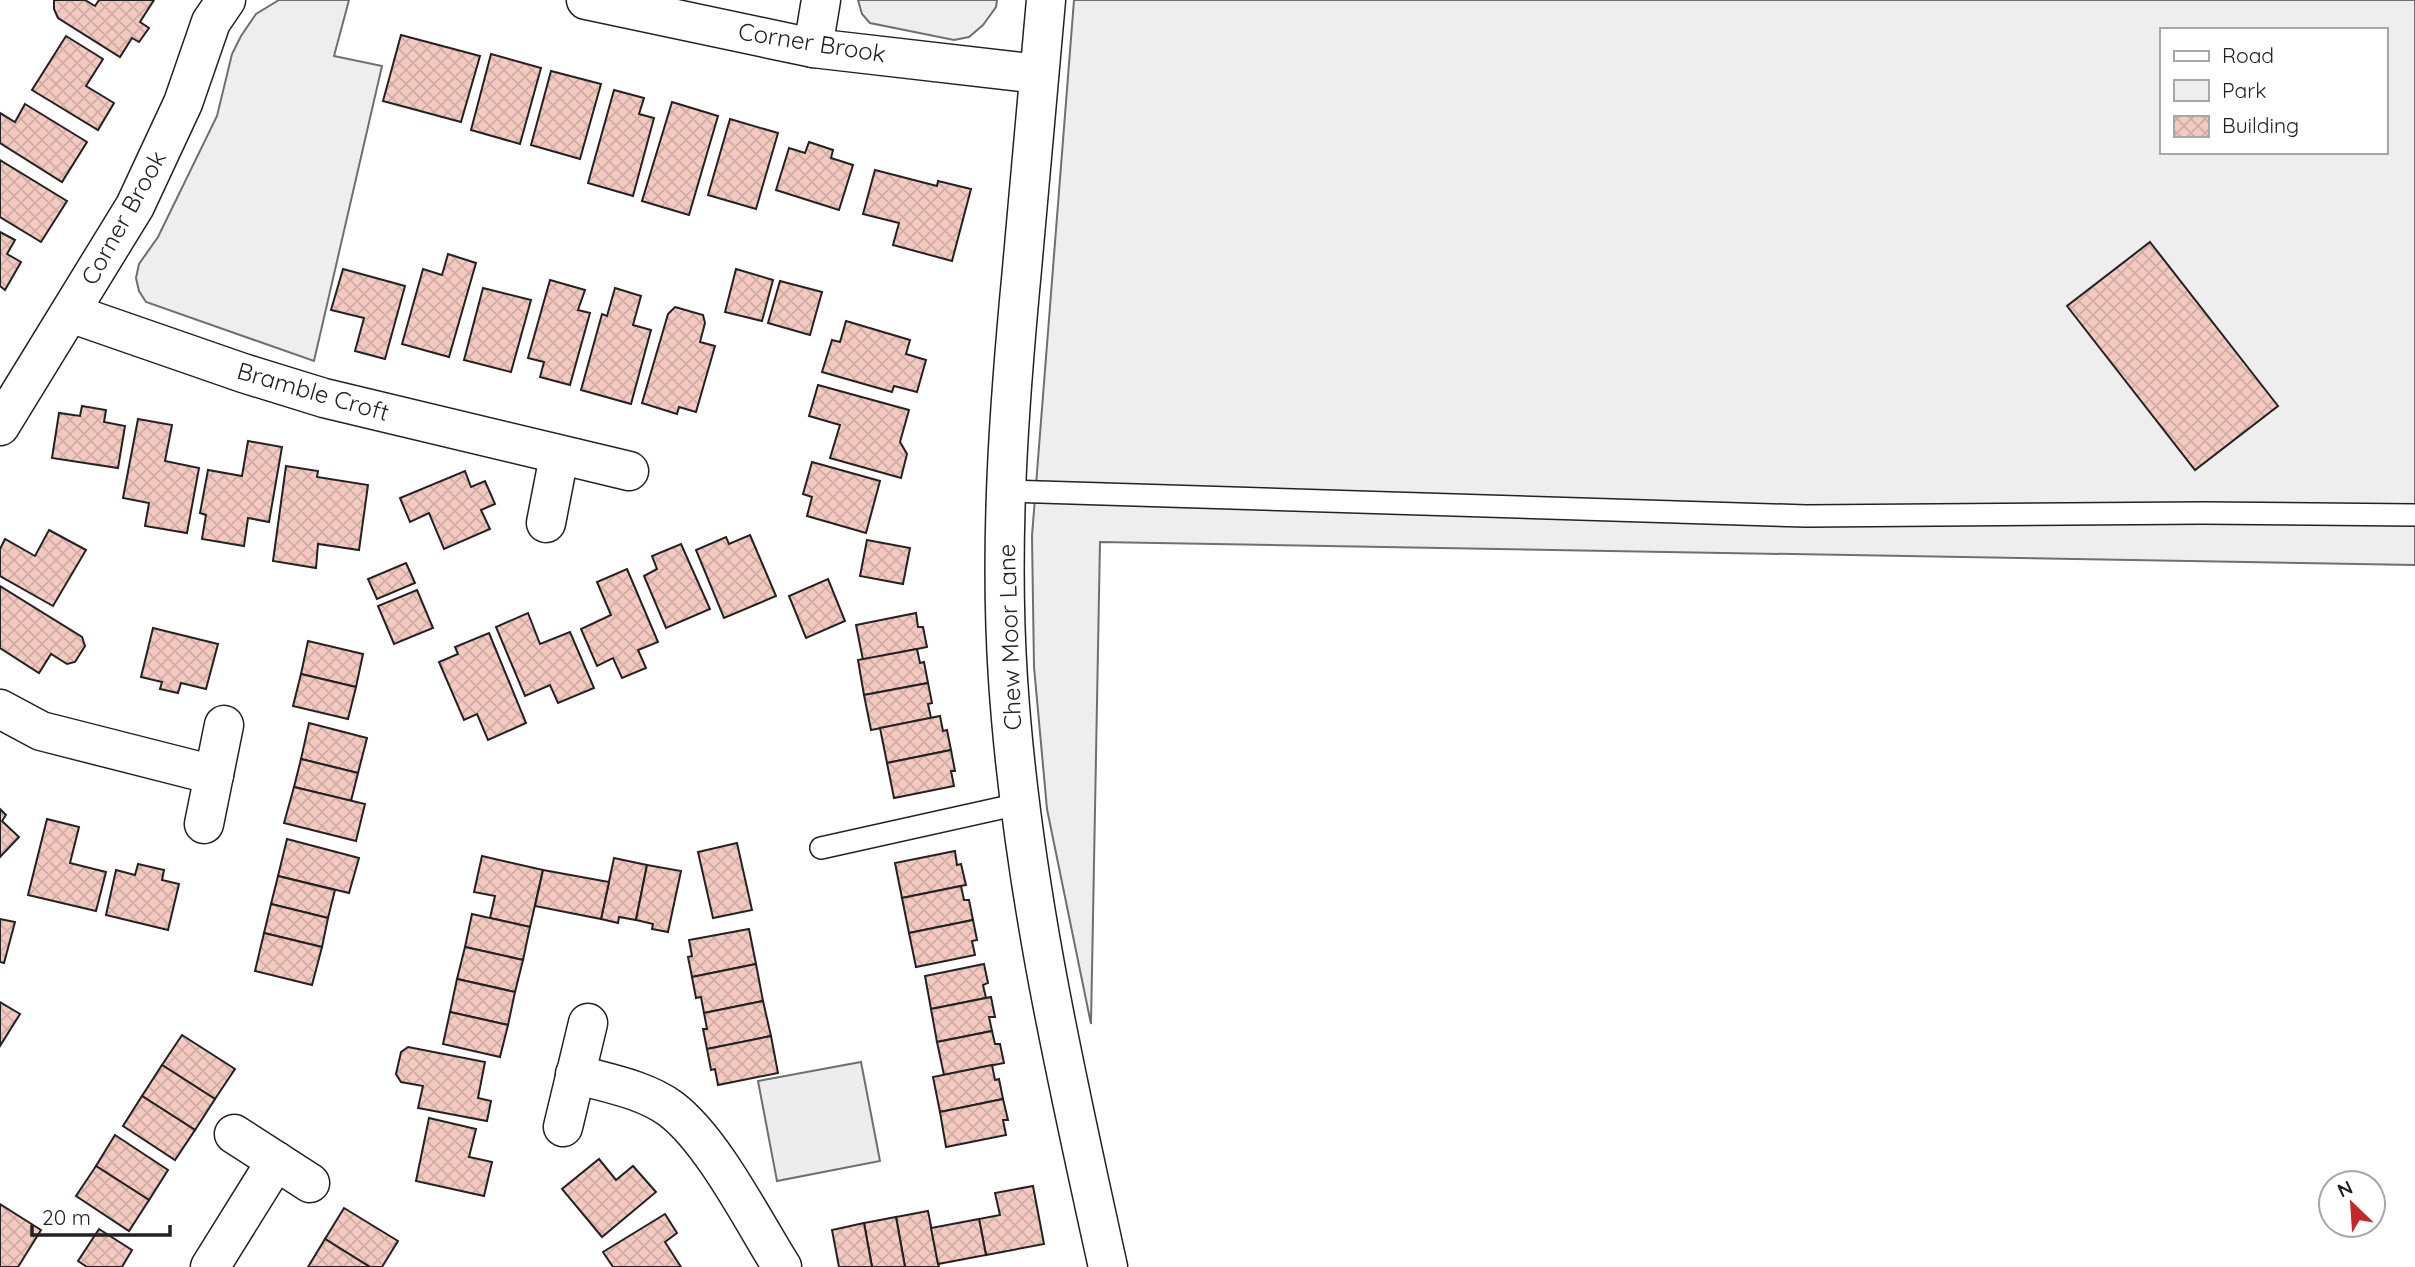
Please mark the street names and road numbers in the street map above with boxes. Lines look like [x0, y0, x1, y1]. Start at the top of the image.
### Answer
street label: Corner Brook [736, 16, 888, 68]
street label: Corner Brook [74, 145, 172, 290]
street label: Bramble Croft [234, 355, 393, 427]
street label: Chew Moor Lane [991, 543, 1027, 731]

